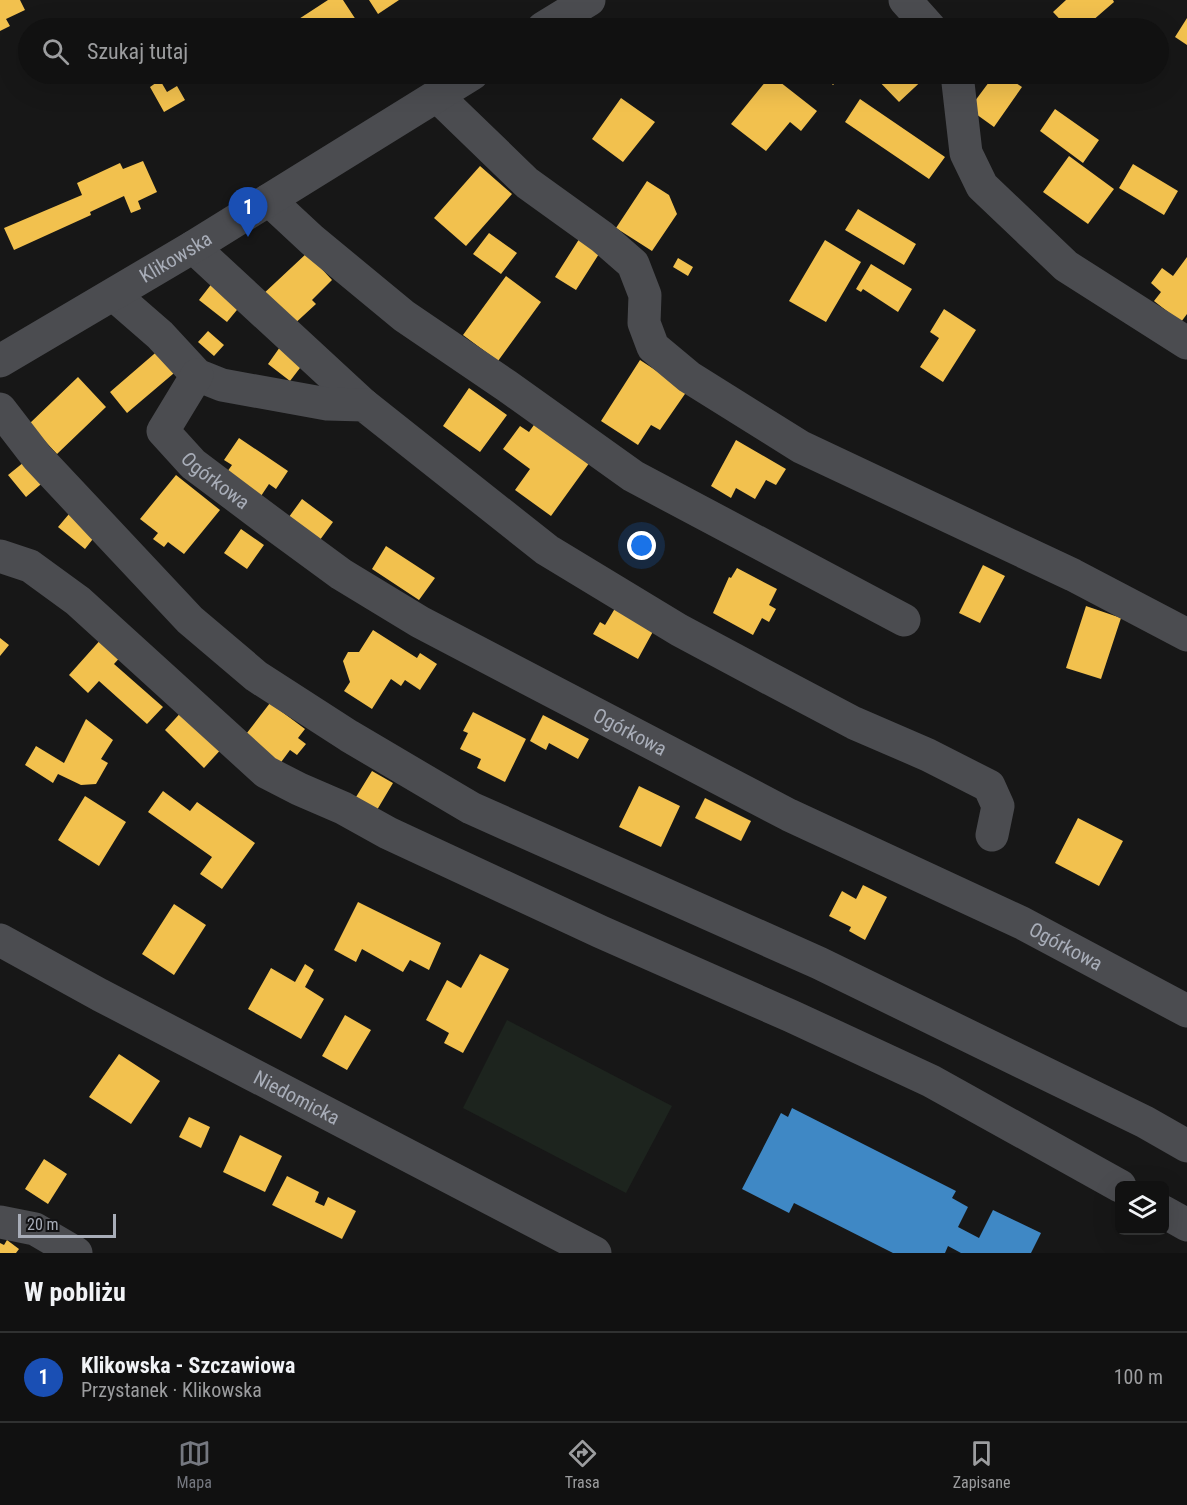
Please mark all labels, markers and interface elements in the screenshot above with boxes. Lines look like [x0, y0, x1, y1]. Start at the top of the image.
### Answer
search box [18, 18, 1169, 84]
icon: search [39, 35, 72, 68]
text: Szukaj tutaj [87, 39, 188, 64]
pin: 1 [228, 188, 268, 237]
street label: Klikowska [135, 226, 216, 288]
street label: Ogórkowa [176, 447, 254, 514]
your location [627, 531, 656, 560]
street label: Ogórkowa [589, 703, 671, 761]
street label: Ogórkowa [1025, 917, 1107, 976]
street label: Niedomicka [250, 1065, 344, 1130]
map controls [1115, 1181, 1169, 1235]
button: layers [1115, 1181, 1169, 1235]
scale bar [18, 1211, 116, 1238]
text: 20 m [27, 1215, 59, 1234]
text: W pobliżu [24, 1277, 126, 1307]
text: Klikowska - Szczawiowa [81, 1353, 295, 1378]
text: 1 [38, 1365, 49, 1389]
text: 100 m [1114, 1365, 1163, 1389]
text: Przystanek · Klikowska [81, 1378, 262, 1402]
tab: Mapa [176, 1437, 212, 1492]
tab: Trasa [565, 1437, 600, 1492]
tab: Zapisane [953, 1437, 1010, 1492]

